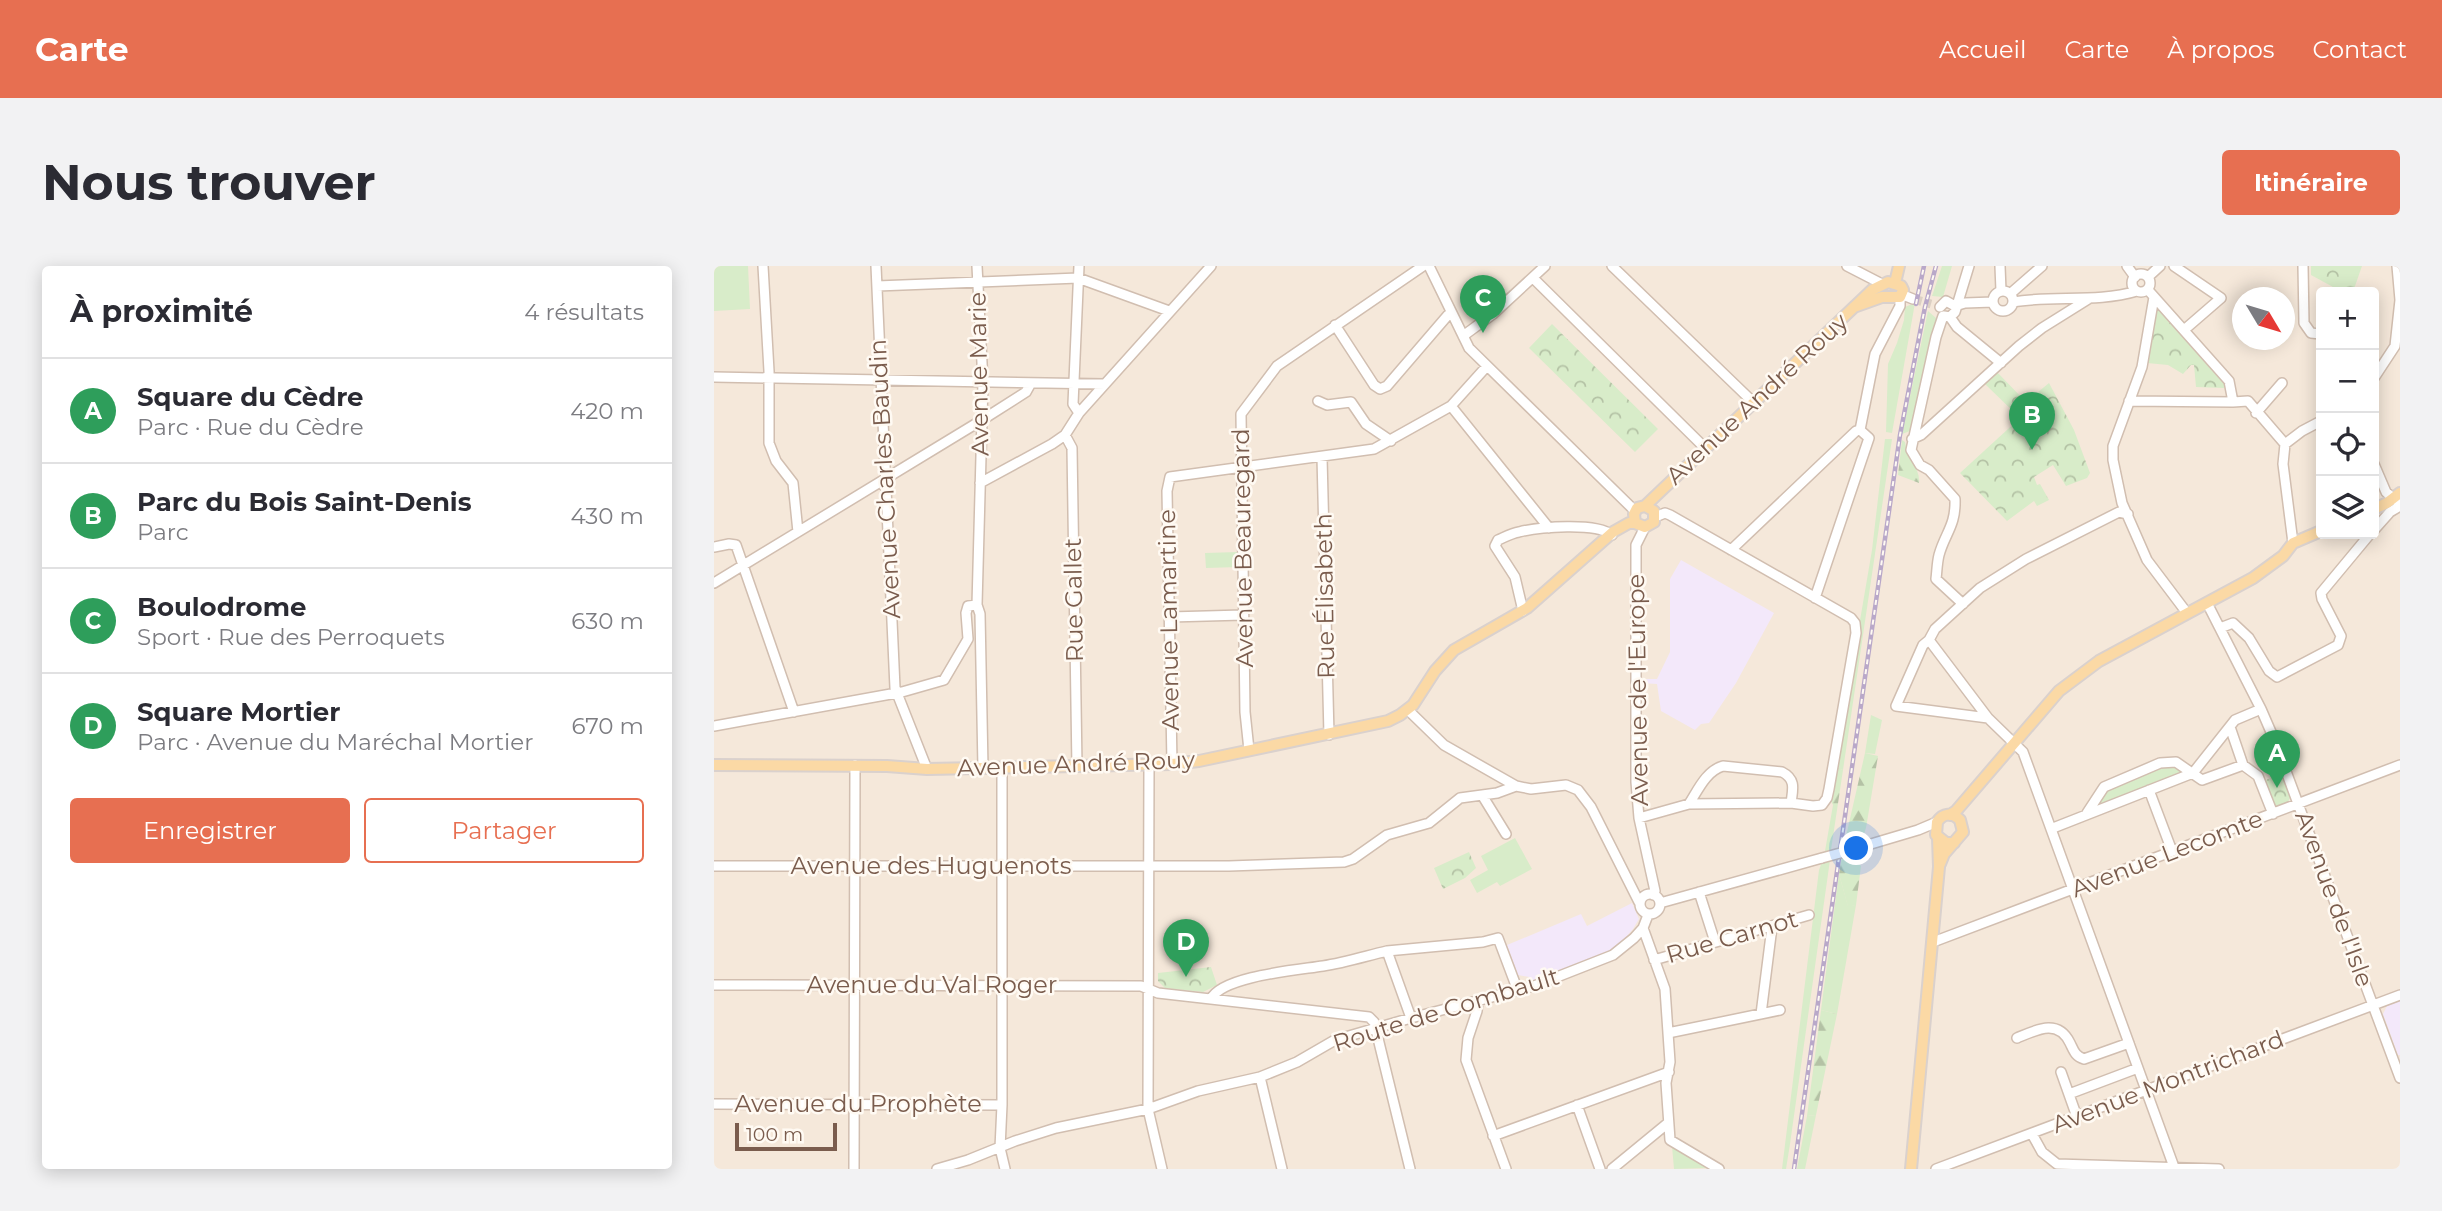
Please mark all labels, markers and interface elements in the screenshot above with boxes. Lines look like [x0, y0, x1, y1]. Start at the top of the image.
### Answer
text: Carte [35, 29, 128, 69]
text: Accueil [1939, 35, 2026, 64]
text: Carte [2064, 35, 2129, 64]
text: À propos [2167, 35, 2274, 64]
text: Contact [2312, 35, 2407, 64]
button: Itinéraire [2222, 150, 2400, 215]
text: Nous trouver [42, 153, 376, 212]
pin: C [1460, 275, 1506, 333]
north arrow [2232, 287, 2295, 350]
map controls [2316, 287, 2379, 539]
button: + [2316, 287, 2379, 350]
street label: Avenue Marie [963, 292, 994, 456]
text: À proximité [70, 293, 253, 330]
text: 4 résultats [524, 298, 644, 326]
street label: Avenue André Rouy [1660, 307, 1854, 490]
street label: Avenue Charles Baudin [863, 338, 906, 620]
button: − [2316, 350, 2379, 413]
text: Square du Cèdre [137, 381, 364, 413]
pin: B [2009, 392, 2055, 450]
text: A [84, 397, 102, 425]
text: 420 m [570, 397, 644, 425]
text: Parc · Rue du Cèdre [137, 413, 364, 441]
button: locate [2316, 413, 2379, 476]
street label: Avenue Beauregard [1226, 428, 1259, 668]
button: layers [2316, 476, 2379, 539]
text: Parc du Bois Saint-Denis [137, 486, 472, 518]
text: B [84, 502, 102, 530]
text: 430 m [571, 502, 644, 530]
street label: Avenue Lamartine [1152, 509, 1185, 731]
street label: Rue Élisabeth [1309, 513, 1340, 679]
text: Parc [137, 518, 189, 546]
street label: Rue Gallet [1058, 537, 1089, 662]
street label: Avenue de l'Europe [1621, 574, 1654, 806]
text: Boulodrome [137, 591, 306, 623]
text: C [85, 607, 101, 635]
text: 630 m [571, 607, 644, 635]
text: Sport · Rue des Perroquets [137, 623, 445, 651]
text: Square Mortier [137, 696, 340, 728]
text: D [84, 712, 103, 740]
text: 670 m [571, 712, 644, 740]
text: Parc · Avenue du Maréchal Mortier [137, 728, 533, 756]
pin: A [2254, 730, 2300, 788]
street label: Avenue André Rouy [956, 745, 1195, 782]
button: Enregistrer [70, 798, 350, 863]
button: Partager [364, 798, 644, 863]
street label: Avenue Lecomte [2067, 804, 2267, 903]
street label: Avenue de l'Isle [2289, 807, 2380, 991]
your location [1839, 831, 1873, 865]
street label: Avenue des Huguenots [790, 851, 1072, 880]
street label: Rue Carnot [1663, 904, 1801, 969]
pin: D [1163, 919, 1209, 977]
street label: Route de Combault [1329, 961, 1563, 1058]
street label: Avenue du Val Roger [807, 970, 1057, 999]
street label: Avenue Montrichard [2048, 1024, 2288, 1139]
street label: Avenue du Prophète [734, 1089, 982, 1118]
scale bar [735, 1120, 836, 1152]
text: 100 m [746, 1123, 803, 1146]

